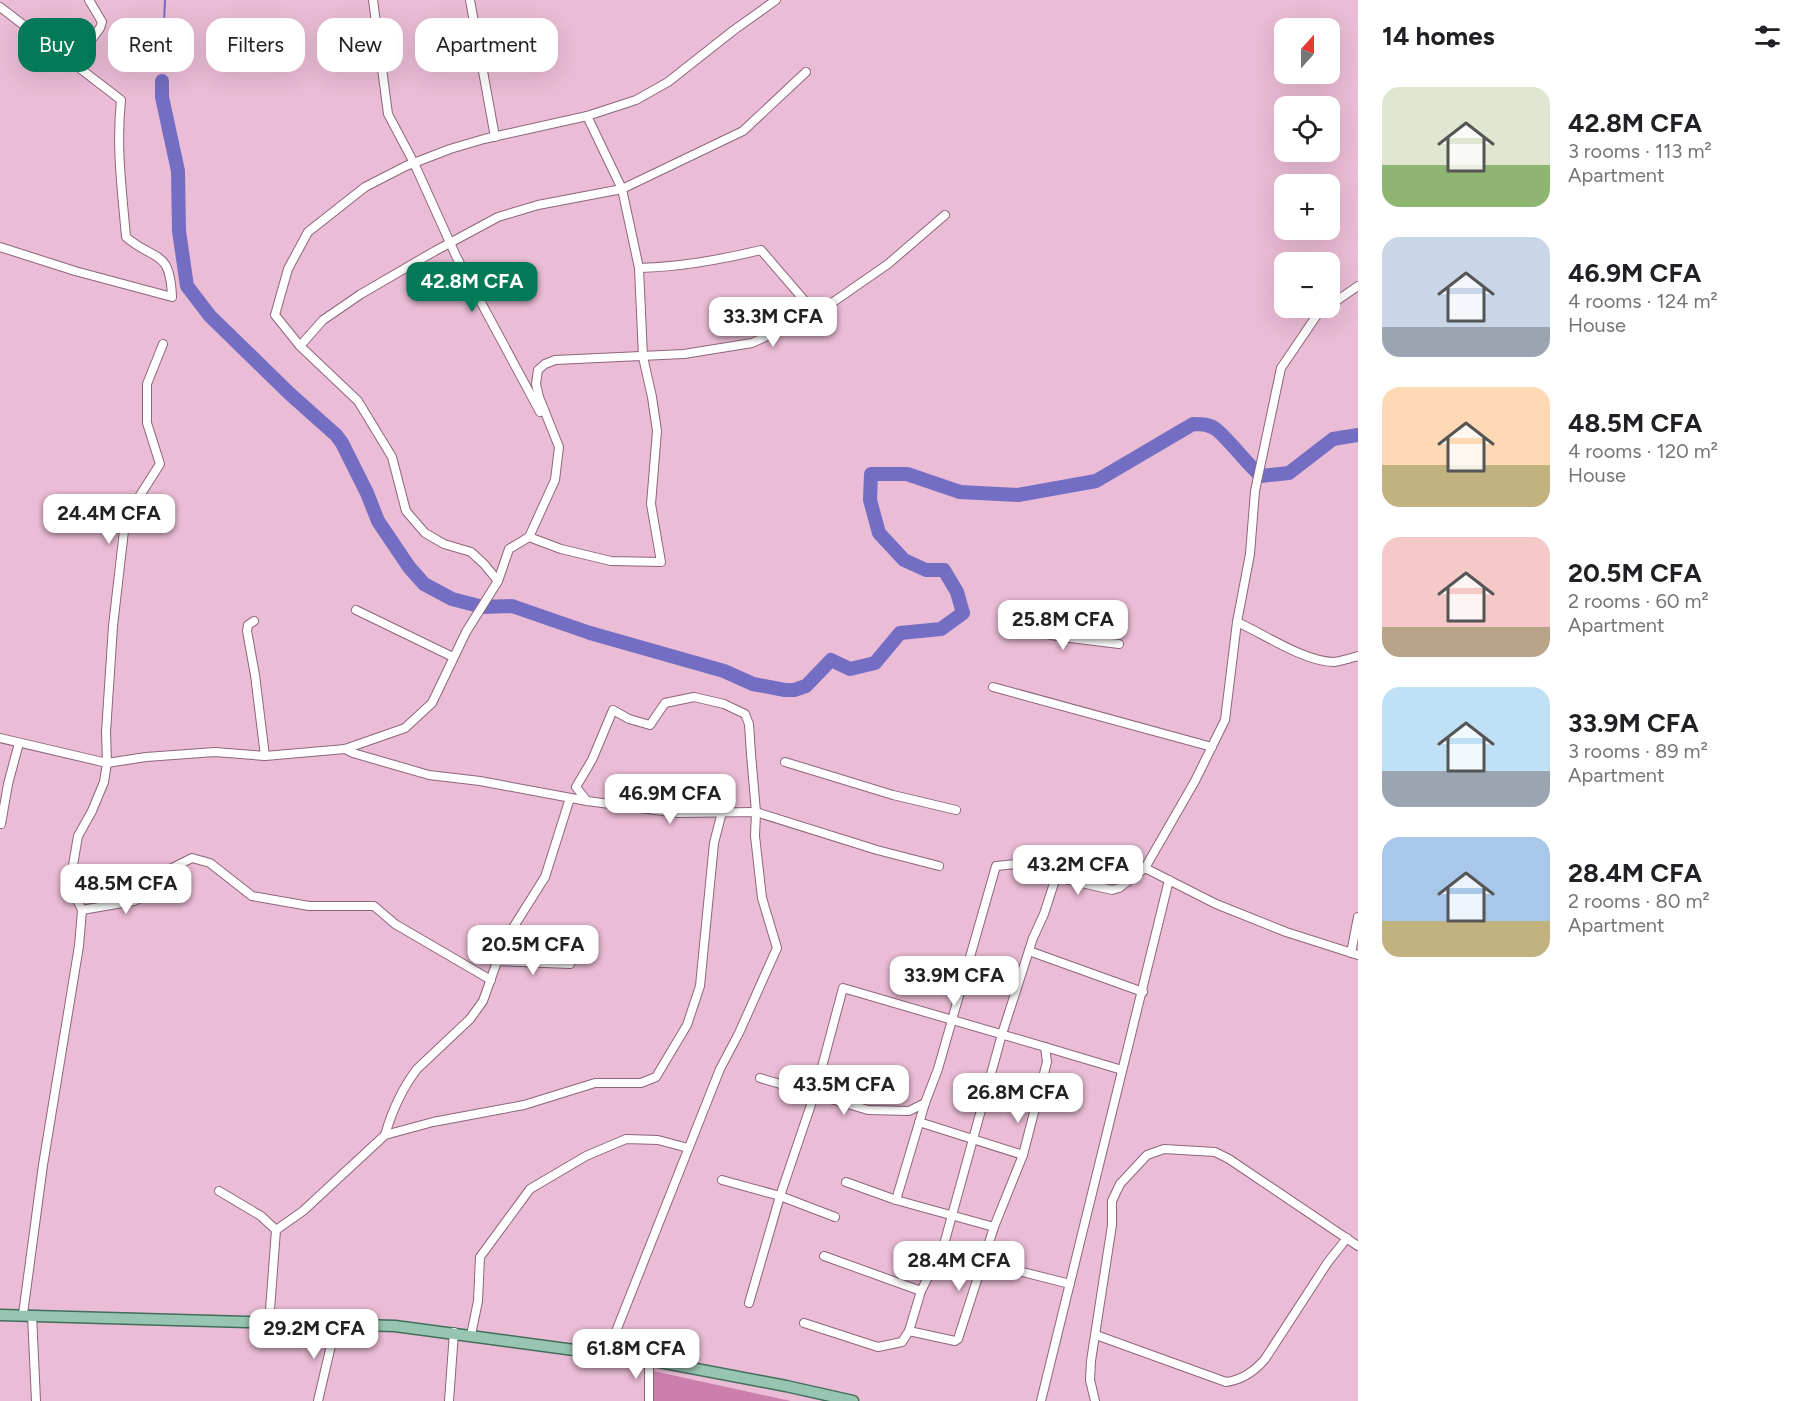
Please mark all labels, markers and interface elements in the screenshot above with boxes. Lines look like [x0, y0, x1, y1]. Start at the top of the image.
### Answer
chip: Buy [18, 18, 96, 72]
chip: Rent [108, 18, 194, 72]
chip: Filters [206, 18, 305, 72]
chip: New [317, 18, 403, 72]
chip: Apartment [415, 18, 558, 72]
north arrow [1274, 18, 1340, 84]
map controls [1274, 18, 1340, 318]
text: 14 homes [1382, 20, 1495, 52]
icon: filters [1751, 20, 1784, 53]
button: locate [1274, 96, 1340, 162]
text: 42.8M CFA [1568, 107, 1702, 139]
icon: home [1430, 111, 1502, 183]
text: 3 rooms · 113 m² [1568, 139, 1712, 163]
text: Apartment [1568, 163, 1665, 187]
button: + [1274, 174, 1340, 240]
button: − [1274, 252, 1340, 318]
text: 46.9M CFA [1568, 257, 1701, 289]
icon: home [1430, 261, 1502, 333]
pin: 42.8M CFA [403, 262, 541, 313]
text: 42.8M CFA [420, 269, 524, 293]
text: 4 rooms · 124 m² [1568, 289, 1718, 313]
pin: 33.3M CFA [704, 297, 842, 348]
text: 33.3M CFA [723, 304, 823, 328]
text: House [1568, 313, 1626, 337]
text: 48.5M CFA [1568, 407, 1702, 439]
icon: home [1430, 411, 1502, 483]
text: 4 rooms · 120 m² [1568, 439, 1718, 463]
text: House [1568, 463, 1626, 487]
pin: 24.4M CFA [40, 494, 178, 545]
text: 24.4M CFA [57, 501, 161, 525]
text: 20.5M CFA [1568, 557, 1702, 589]
icon: home [1430, 561, 1502, 633]
text: 2 rooms · 60 m² [1568, 589, 1709, 613]
pin: 25.8M CFA [994, 600, 1132, 651]
text: 25.8M CFA [1012, 607, 1114, 631]
text: Apartment [1568, 613, 1665, 637]
text: 33.9M CFA [1568, 707, 1699, 739]
icon: home [1430, 711, 1502, 783]
text: 3 rooms · 89 m² [1568, 739, 1708, 763]
text: Apartment [1568, 763, 1665, 787]
pin: 46.9M CFA [601, 774, 739, 825]
text: 46.9M CFA [619, 781, 721, 805]
pin: 43.2M CFA [1009, 845, 1147, 896]
text: 43.2M CFA [1027, 852, 1129, 876]
text: 28.4M CFA [1568, 857, 1702, 889]
icon: home [1430, 861, 1502, 933]
pin: 48.5M CFA [57, 864, 195, 915]
text: 48.5M CFA [74, 871, 178, 895]
text: 2 rooms · 80 m² [1568, 889, 1710, 913]
text: Apartment [1568, 913, 1665, 937]
pin: 20.5M CFA [464, 925, 602, 976]
text: 20.5M CFA [482, 932, 584, 956]
pin: 33.9M CFA [885, 956, 1023, 1007]
text: 33.9M CFA [904, 963, 1004, 987]
pin: 43.5M CFA [775, 1065, 913, 1116]
text: 43.5M CFA [793, 1072, 895, 1096]
pin: 26.8M CFA [949, 1073, 1087, 1124]
text: 26.8M CFA [967, 1080, 1069, 1104]
pin: 28.4M CFA [890, 1241, 1028, 1292]
text: 28.4M CFA [907, 1248, 1011, 1272]
pin: 29.2M CFA [245, 1309, 383, 1360]
text: 29.2M CFA [263, 1316, 365, 1340]
pin: 61.8M CFA [567, 1329, 705, 1380]
text: 61.8M CFA [587, 1336, 686, 1360]

